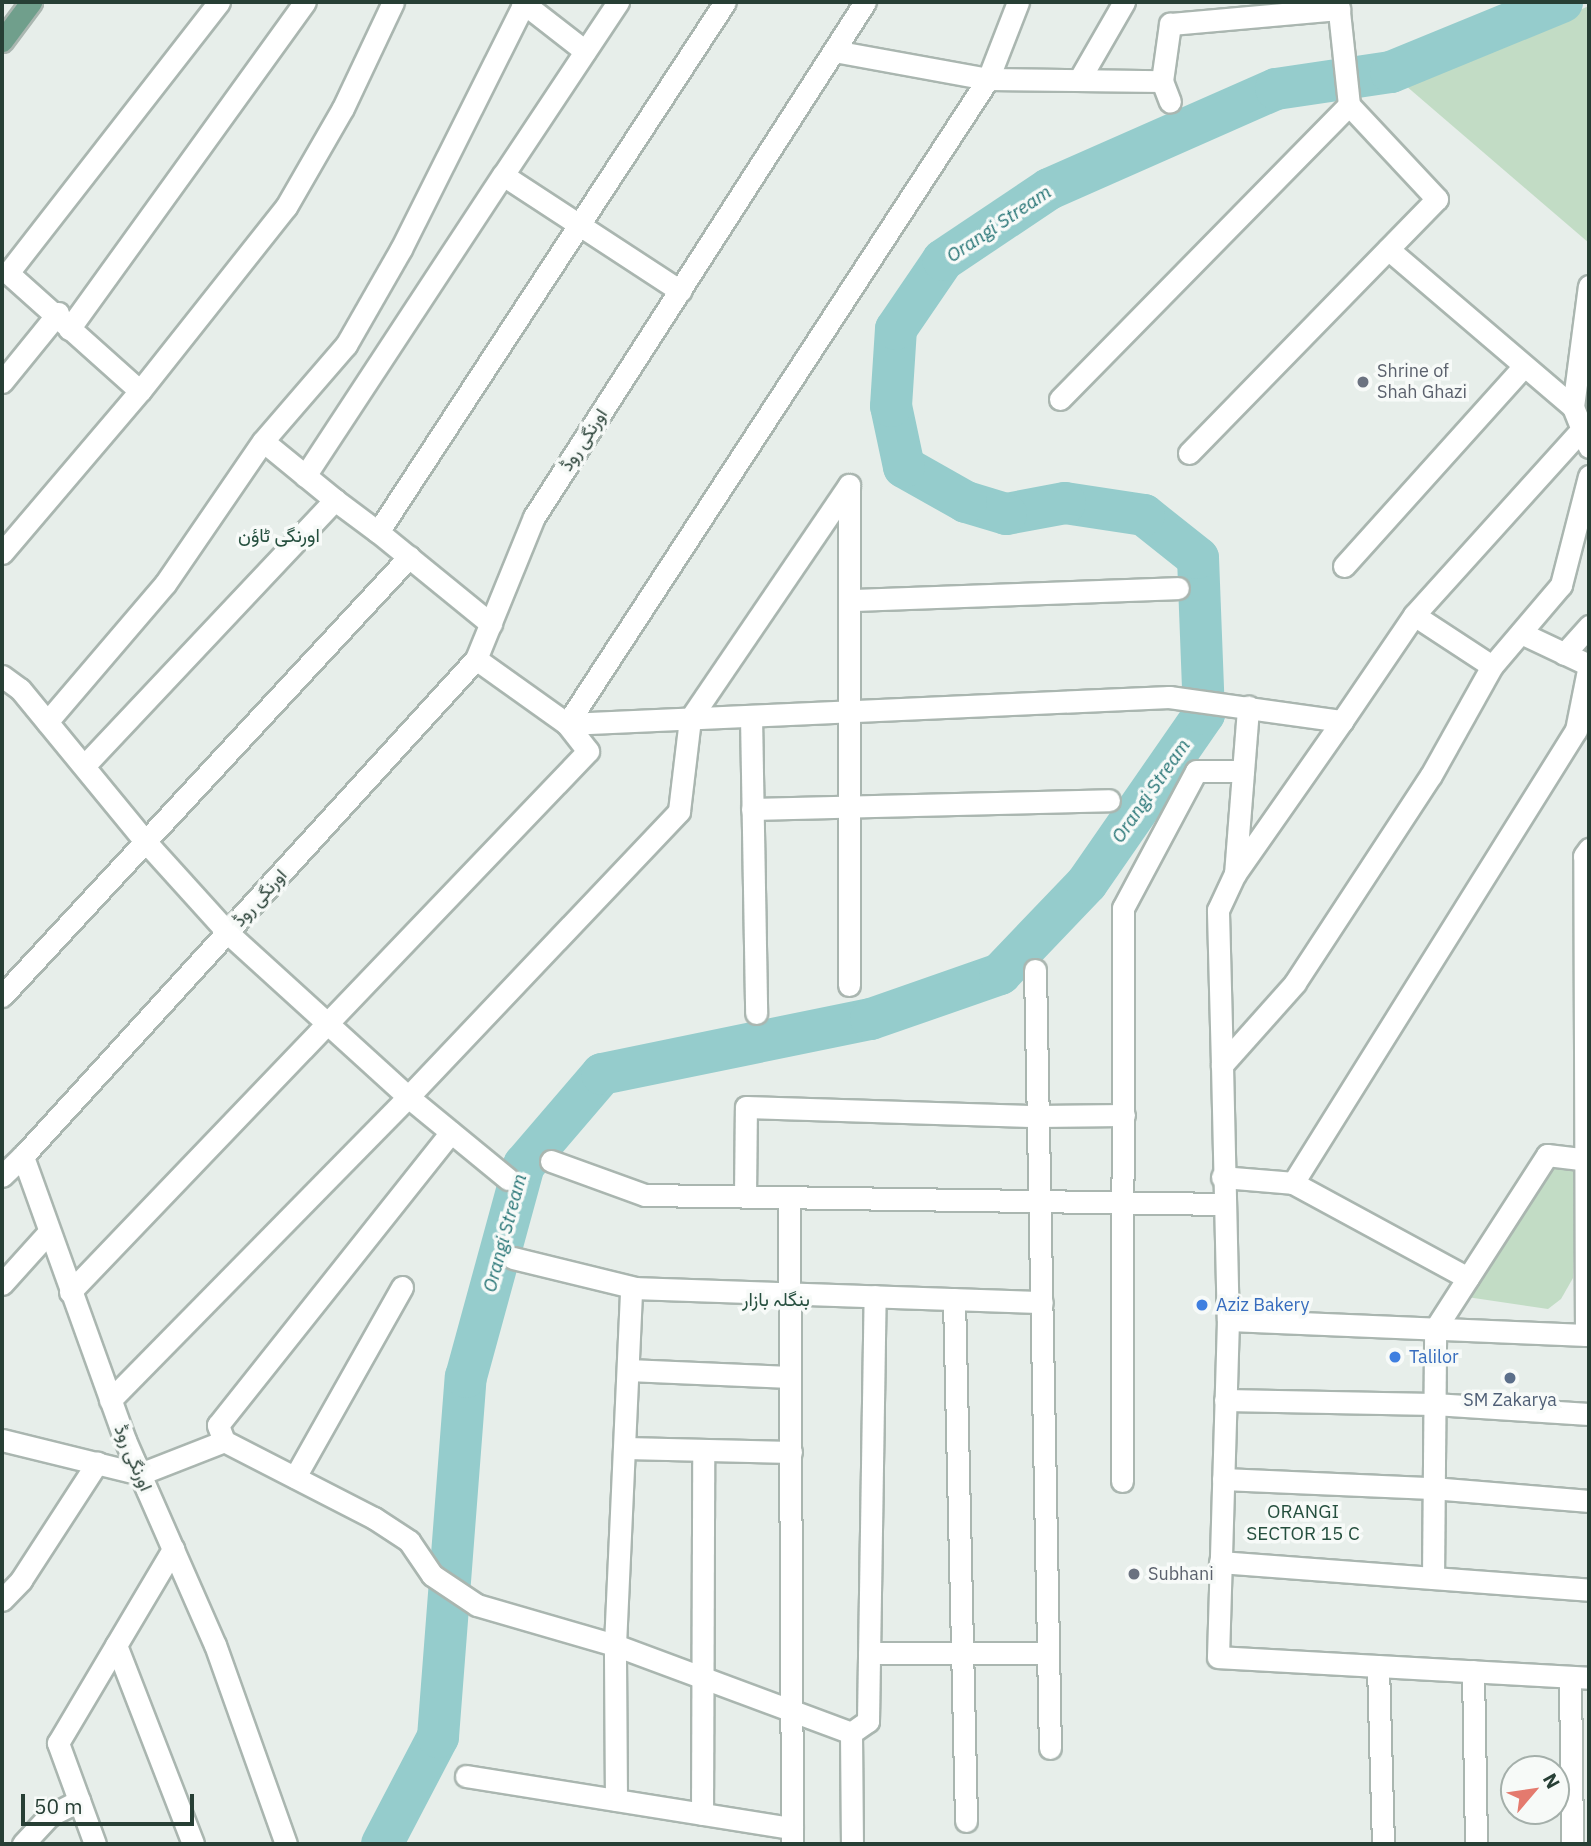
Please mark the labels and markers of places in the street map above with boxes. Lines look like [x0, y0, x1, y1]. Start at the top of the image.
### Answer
place label: Shrine of Shah Ghazi [1377, 361, 1467, 404]
marker: Shrine of Shah Ghazi [1355, 374, 1371, 390]
place label: Aziz Bakery [1216, 1294, 1309, 1316]
marker: Aziz Bakery [1194, 1297, 1210, 1313]
place label: Talilor [1409, 1346, 1459, 1368]
marker: Talilor [1387, 1349, 1403, 1365]
marker: SM Zakarya [1502, 1370, 1518, 1386]
place label: SM Zakarya [1463, 1389, 1557, 1411]
place label: Subhani [1148, 1563, 1214, 1585]
marker: Subhani [1126, 1566, 1142, 1582]

